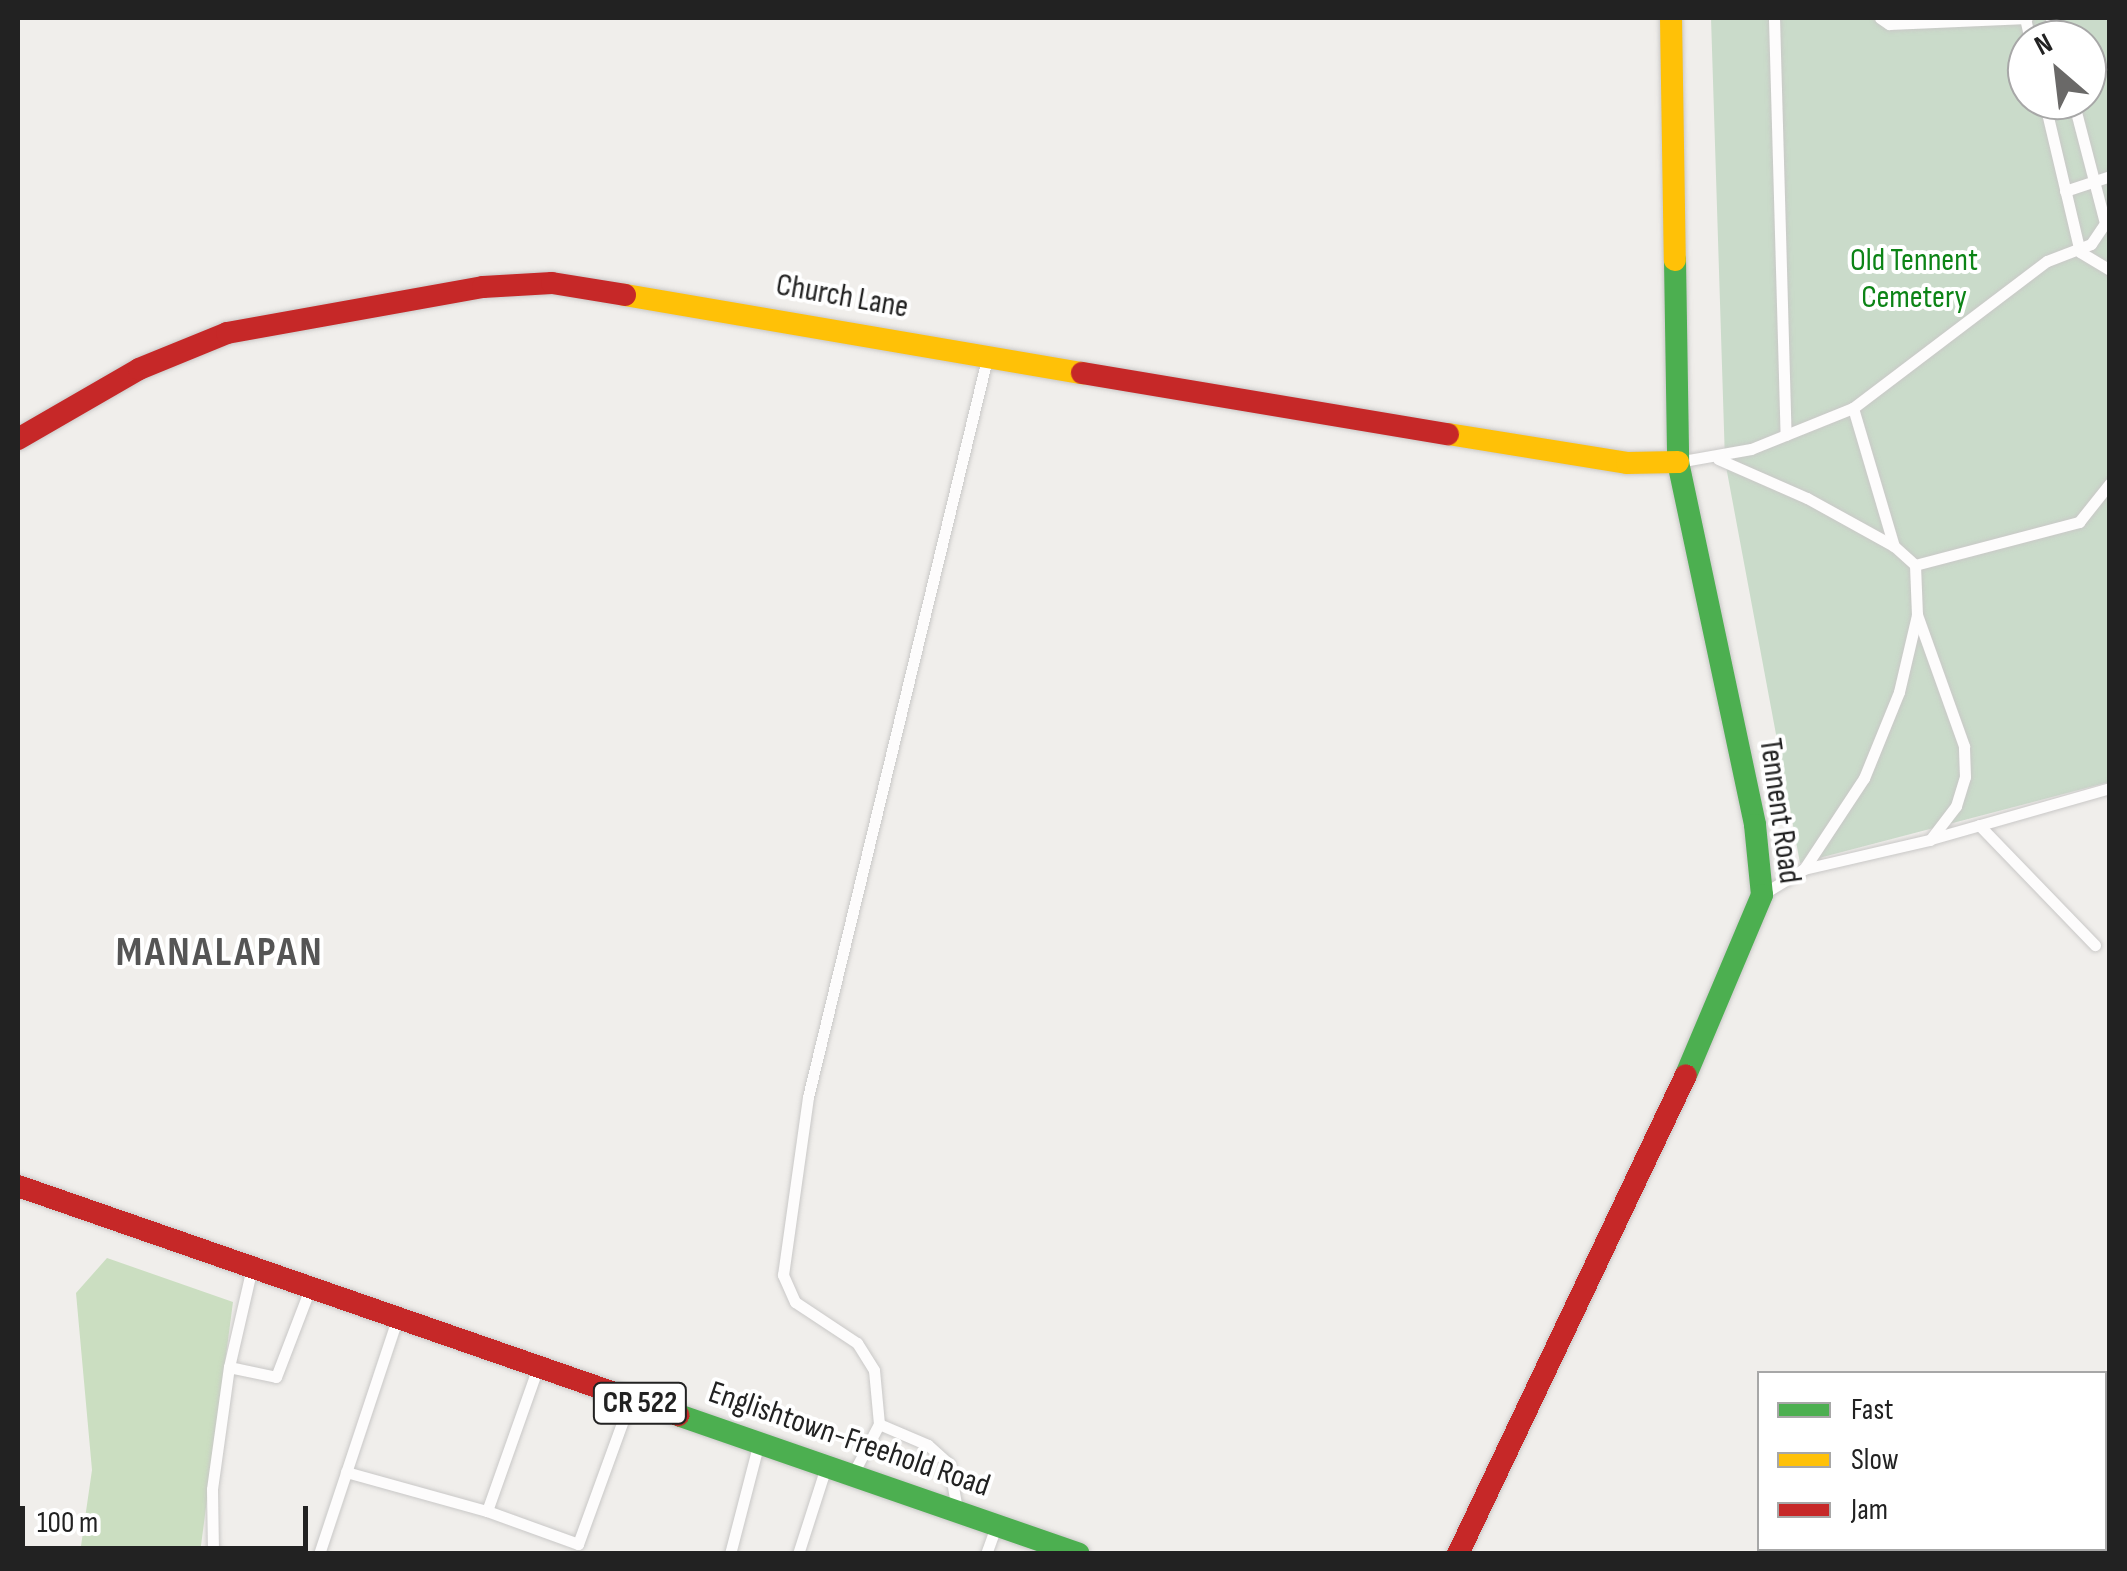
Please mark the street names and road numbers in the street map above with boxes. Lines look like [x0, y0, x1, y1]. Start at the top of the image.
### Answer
street label: Church Lane [773, 266, 911, 328]
street label: Tennent Road [1750, 736, 1808, 886]
street label: Englishtown-Freehold Road [703, 1374, 995, 1506]
road number: CR 522 [592, 1378, 688, 1428]

